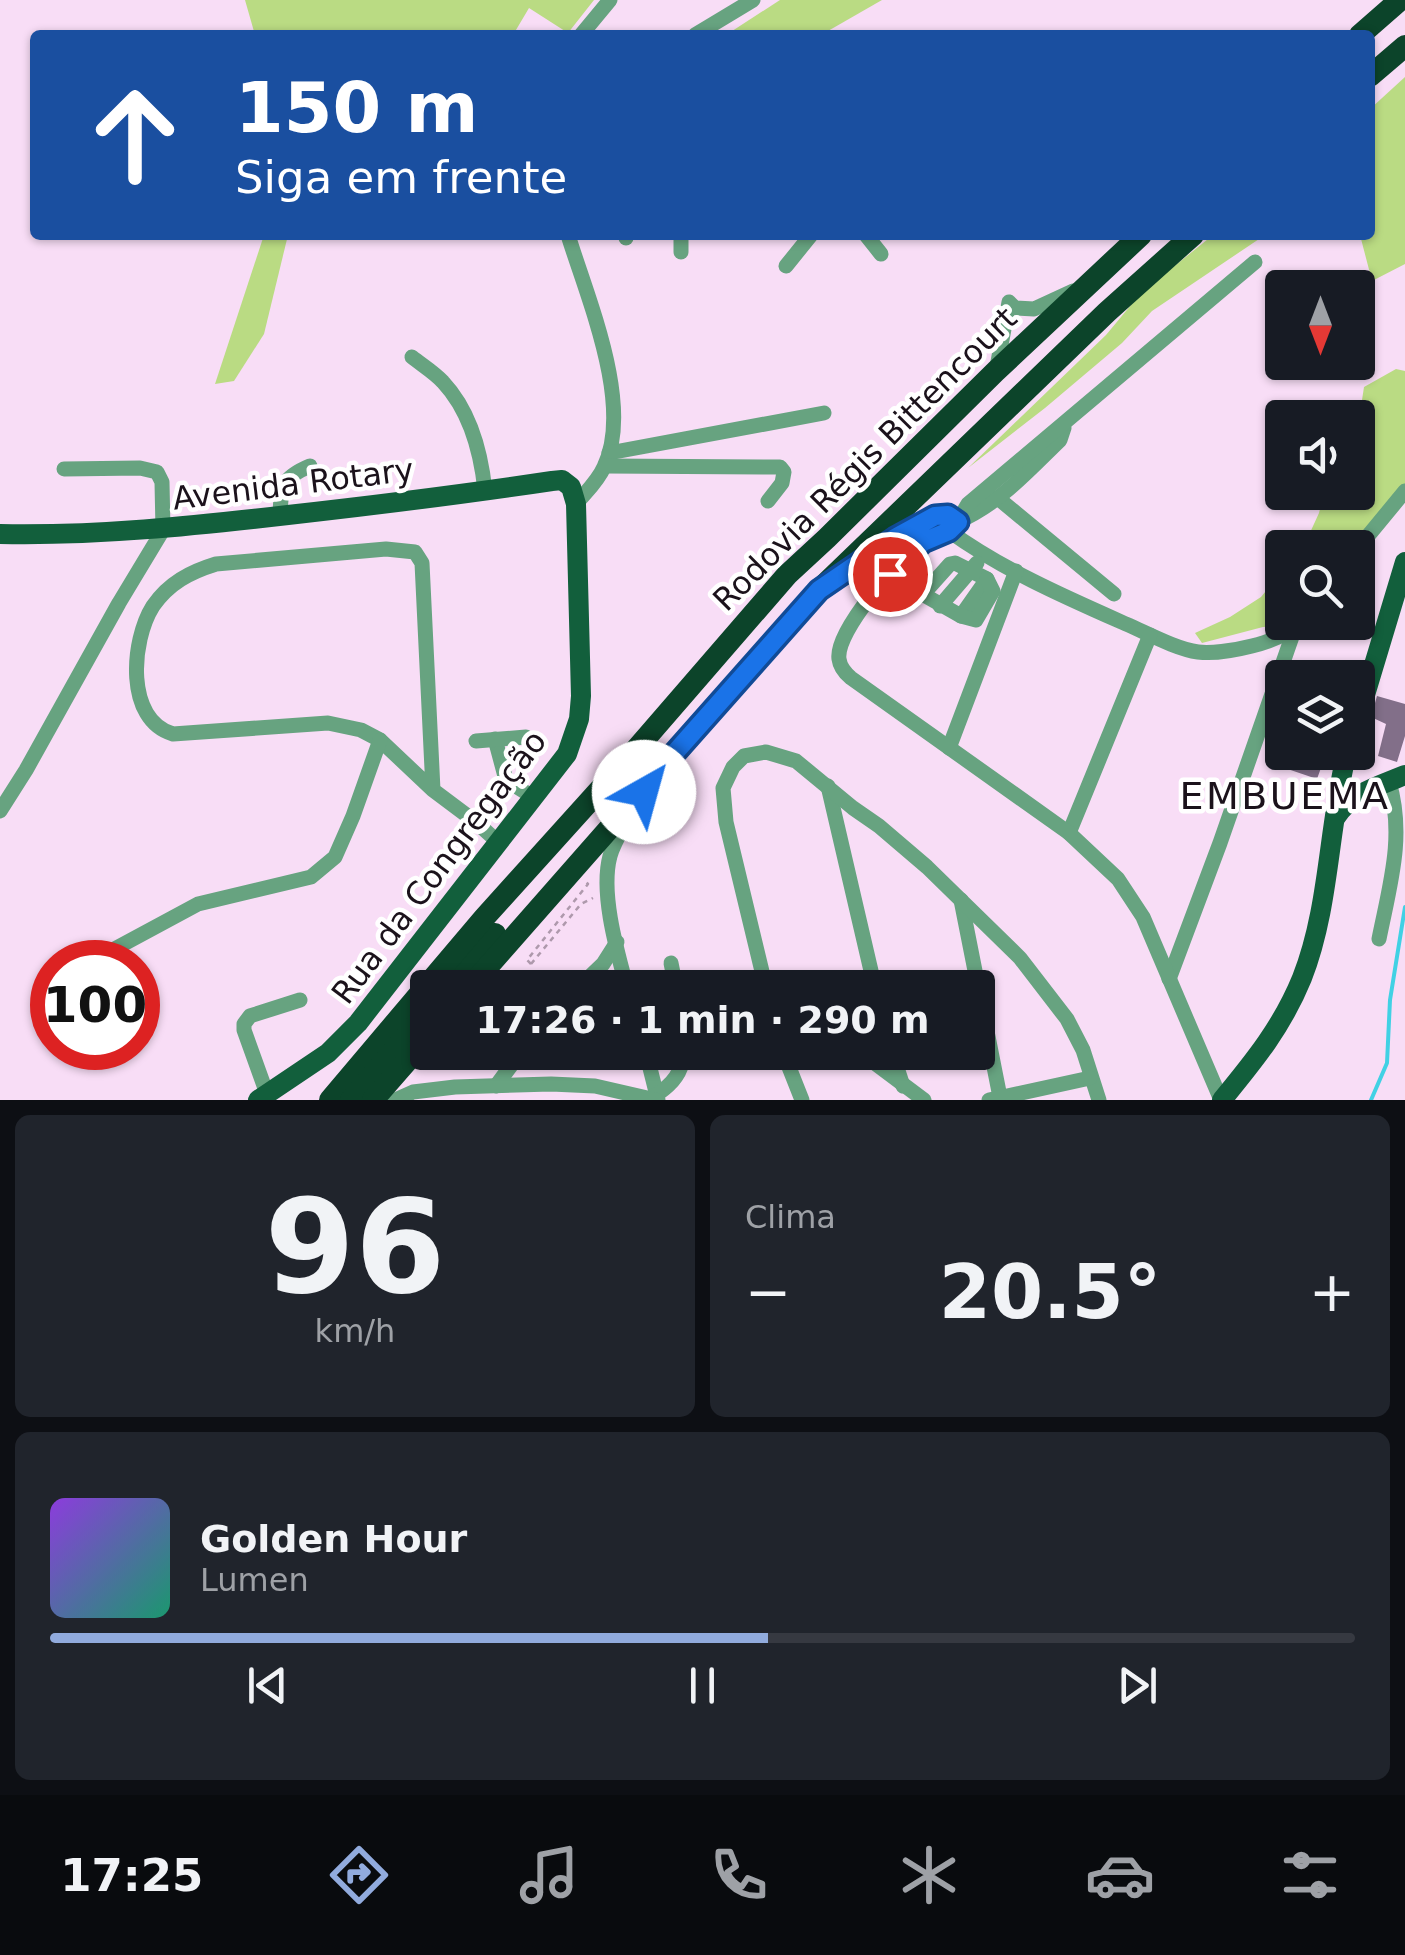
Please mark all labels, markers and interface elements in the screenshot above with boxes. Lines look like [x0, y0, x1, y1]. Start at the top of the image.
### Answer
text: 150 m [235, 67, 478, 149]
icon: ahead [70, 70, 200, 200]
text: Siga em frente [235, 151, 567, 204]
north arrow [1265, 270, 1375, 380]
map controls [1265, 270, 1375, 770]
street label: Rodovia Régis Bittencourt [705, 299, 1025, 619]
button: sound [1265, 400, 1375, 510]
street label: Avenida Rotary [170, 450, 416, 518]
button: search [1265, 530, 1375, 640]
pin [848, 532, 933, 617]
icon: arrive [863, 547, 918, 602]
button: layers [1265, 660, 1375, 770]
street label: Rua da Congregação [324, 723, 554, 1011]
position arrow [592, 740, 696, 844]
district label: EMBUEMA [1180, 774, 1390, 818]
speed limit sign: 100 [30, 940, 160, 1070]
text: 17:26 · 1 min · 290 m [475, 998, 930, 1042]
text: 96 [265, 1171, 445, 1323]
text: Clima [745, 1198, 836, 1236]
text: 20.5° [939, 1248, 1161, 1336]
text: − [745, 1260, 791, 1324]
text: + [1309, 1260, 1355, 1324]
text: km/h [315, 1312, 395, 1350]
text: Golden Hour [200, 1517, 467, 1561]
text: Lumen [200, 1561, 309, 1599]
icon: previous [240, 1658, 295, 1713]
icon: pause [675, 1658, 730, 1713]
icon: next [1110, 1658, 1165, 1713]
icon: directions [324, 1840, 394, 1910]
icon: music [514, 1840, 584, 1910]
icon: phone [704, 1840, 774, 1910]
icon: climate [894, 1840, 964, 1910]
icon: car [1085, 1840, 1155, 1910]
icon: filters [1275, 1840, 1345, 1910]
text: 17:25 [60, 1849, 203, 1902]

